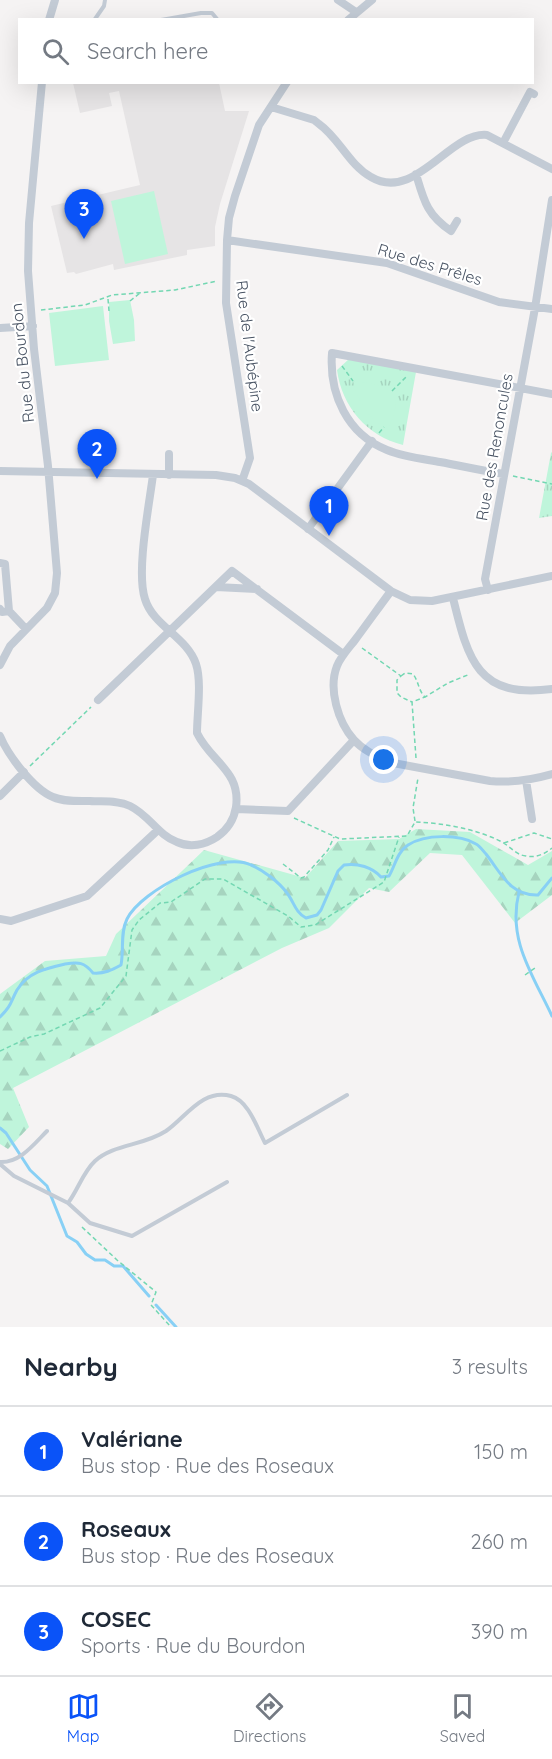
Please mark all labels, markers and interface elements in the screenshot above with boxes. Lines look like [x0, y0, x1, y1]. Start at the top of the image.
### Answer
search box [18, 18, 534, 84]
icon: search [39, 35, 72, 68]
text: Search here [87, 37, 208, 65]
pin: 3 [64, 190, 104, 239]
street label: Rue des Prêles [375, 239, 485, 289]
street label: Rue de l'Aubépine [232, 279, 268, 413]
street label: Rue du Bourdon [6, 302, 38, 424]
street label: Rue des Renoncules [471, 372, 517, 522]
pin: 2 [78, 430, 116, 479]
pin: 1 [310, 486, 348, 536]
your location [369, 745, 398, 774]
text: Nearby [24, 1350, 118, 1383]
text: 3 results [452, 1354, 528, 1379]
text: Valériane [81, 1425, 183, 1453]
text: 1 [40, 1439, 47, 1464]
text: 150 m [474, 1439, 528, 1464]
text: Bus stop · Rue des Roseaux [81, 1453, 334, 1478]
text: Roseaux [81, 1515, 171, 1543]
text: 2 [38, 1529, 49, 1554]
text: 260 m [471, 1529, 528, 1554]
text: Bus stop · Rue des Roseaux [81, 1543, 334, 1568]
text: COSEC [81, 1605, 151, 1633]
text: 3 [38, 1619, 49, 1644]
text: 390 m [471, 1619, 528, 1644]
text: Sports · Rue du Bourdon [81, 1633, 306, 1658]
tab: Map [67, 1690, 100, 1746]
tab: Directions [233, 1690, 306, 1746]
tab: Saved [440, 1690, 485, 1746]

